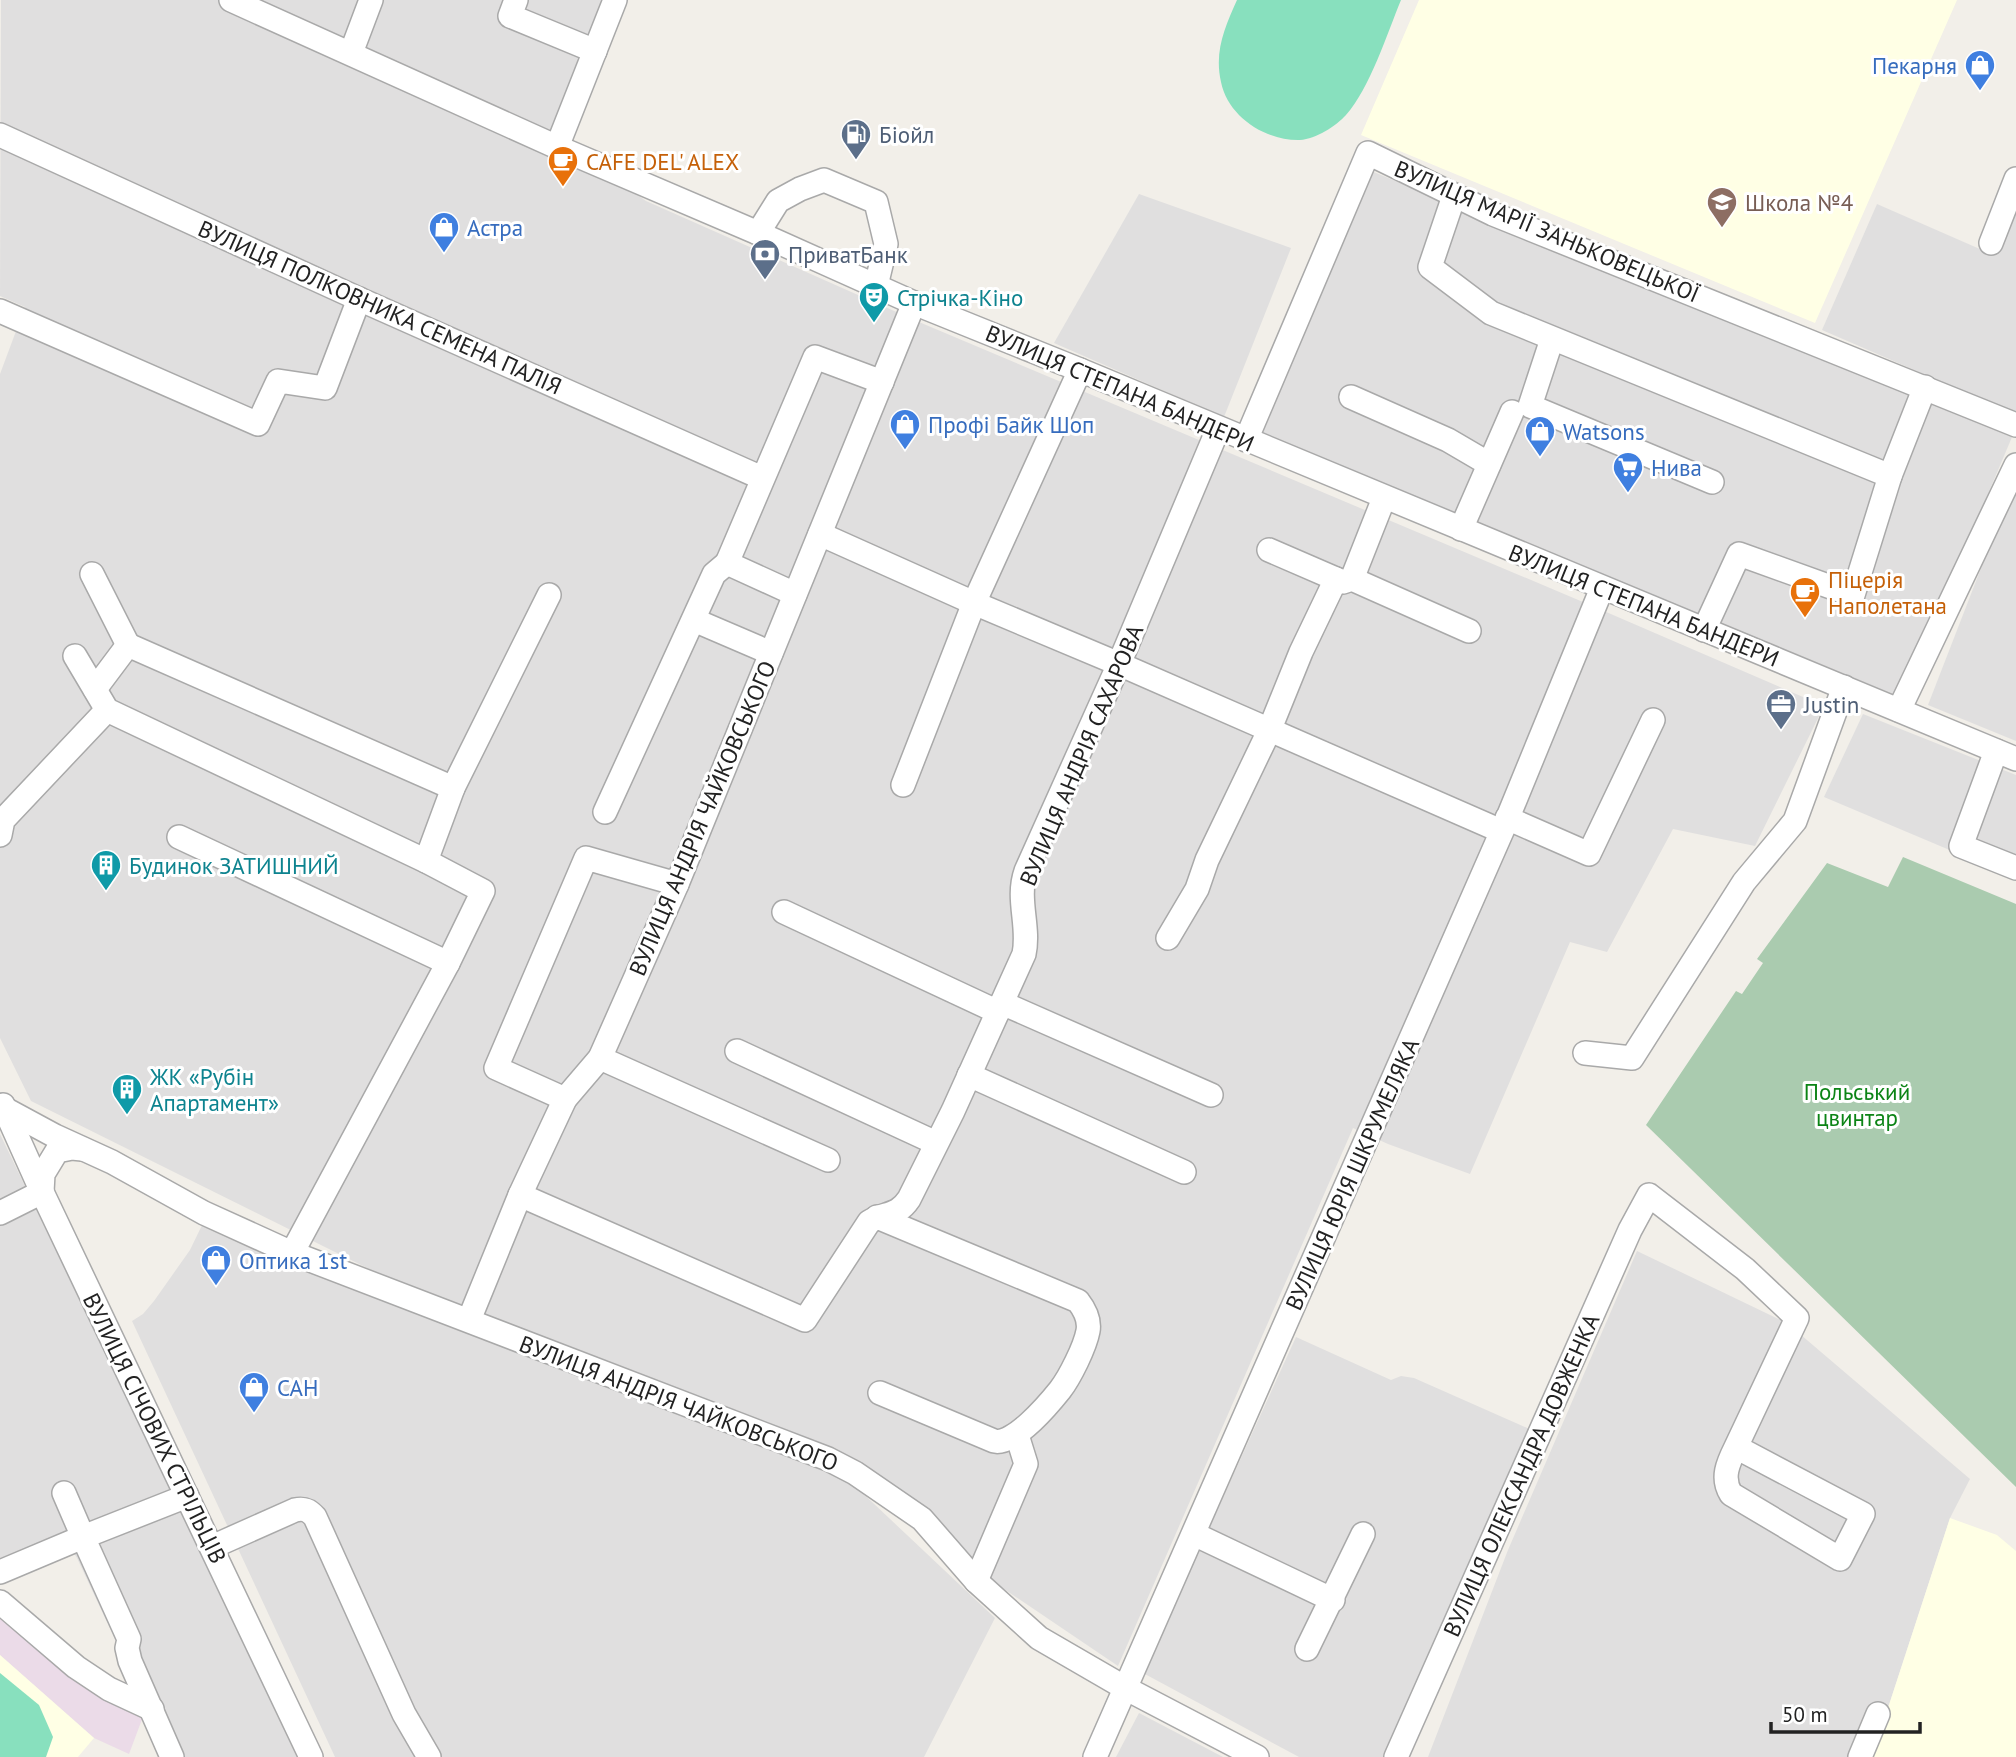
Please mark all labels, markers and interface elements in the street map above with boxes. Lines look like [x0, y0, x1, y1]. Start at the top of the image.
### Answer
shop icon: Пекарня [1963, 48, 1997, 92]
place label: Пекарня [1872, 51, 1957, 80]
fuel station icon: Біойл [839, 117, 873, 161]
place label: Біойл [879, 120, 934, 149]
cafe icon: CAFE DEL' ALEX [546, 144, 580, 188]
place label: CAFE DEL' ALEX [586, 147, 739, 176]
street label: ВУЛИЦЯ МАРІЇ ЗАНЬКОВЕЦЬКОЇ [1390, 153, 1704, 309]
school or university icon: Школа №4 [1705, 185, 1739, 229]
place label: Школа №4 [1745, 188, 1854, 217]
shop icon: Астра [427, 210, 461, 254]
street label: ВУЛИЦЯ ПОЛКОВНИКА СЕМЕНА ПАЛІЯ [194, 213, 566, 401]
place label: Астра [467, 213, 523, 242]
bank icon: ПриватБанк [748, 237, 782, 281]
place label: ПриватБанк [788, 240, 908, 269]
theatre icon: Стрічка-Кіно [857, 280, 891, 324]
place label: Стрічка-Кіно [897, 283, 1023, 312]
street label: ВУЛИЦЯ СТЕПАНА БАНДЕРИ [981, 318, 1259, 458]
shop icon: Профі Байк Шоп [888, 407, 922, 451]
place label: Профі Байк Шоп [928, 410, 1094, 439]
shop icon: Watsons [1523, 414, 1557, 458]
place label: Watsons [1563, 417, 1645, 446]
supermarket icon: Нива [1611, 450, 1645, 494]
place label: Нива [1651, 453, 1702, 482]
street label: ВУЛИЦЯ СТЕПАНА БАНДЕРИ [1505, 537, 1783, 673]
place label: Піцерія Наполетана [1828, 565, 1947, 620]
cafe icon: Піцерія Наполетана [1788, 575, 1822, 619]
street label: ВУЛИЦЯ АНДРІЯ САХАРОВА [1013, 620, 1149, 890]
street label: ВУЛИЦЯ АНДРІЯ ЧАЙКОВСЬКОГО [622, 656, 782, 980]
office icon: Justin [1764, 687, 1798, 731]
place label: Justin [1803, 690, 1859, 719]
building icon: Будинок ЗАТИШНИЙ [89, 848, 123, 892]
place label: Будинок ЗАТИШНИЙ [129, 851, 339, 880]
street label: ВУЛИЦЯ ЮРІЯ ШКРУМЕЛЯКА [1279, 1033, 1425, 1314]
place label: ЖК «Рубін Апартамент» [149, 1062, 279, 1117]
building icon: ЖК «Рубін Апартамент» [110, 1072, 144, 1116]
park label: Польський цвинтар [1804, 1077, 1910, 1132]
shop icon: Оптика 1st [199, 1243, 233, 1287]
place label: Оптика 1st [239, 1246, 348, 1275]
street label: ВУЛИЦЯ СІЧОВИХ СТРІЛЬЦІВ [77, 1288, 233, 1568]
street label: ВУЛИЦЯ ОЛЕКСАНДРА ДОВЖЕНКА [1437, 1309, 1606, 1641]
street label: ВУЛИЦЯ АНДРІЯ ЧАЙКОВСЬКОГО [515, 1329, 843, 1477]
shop icon: САН [237, 1370, 271, 1414]
place label: САН [277, 1373, 318, 1402]
scale bar [1771, 1690, 1920, 1734]
text: 50 m [1782, 1701, 1828, 1728]

